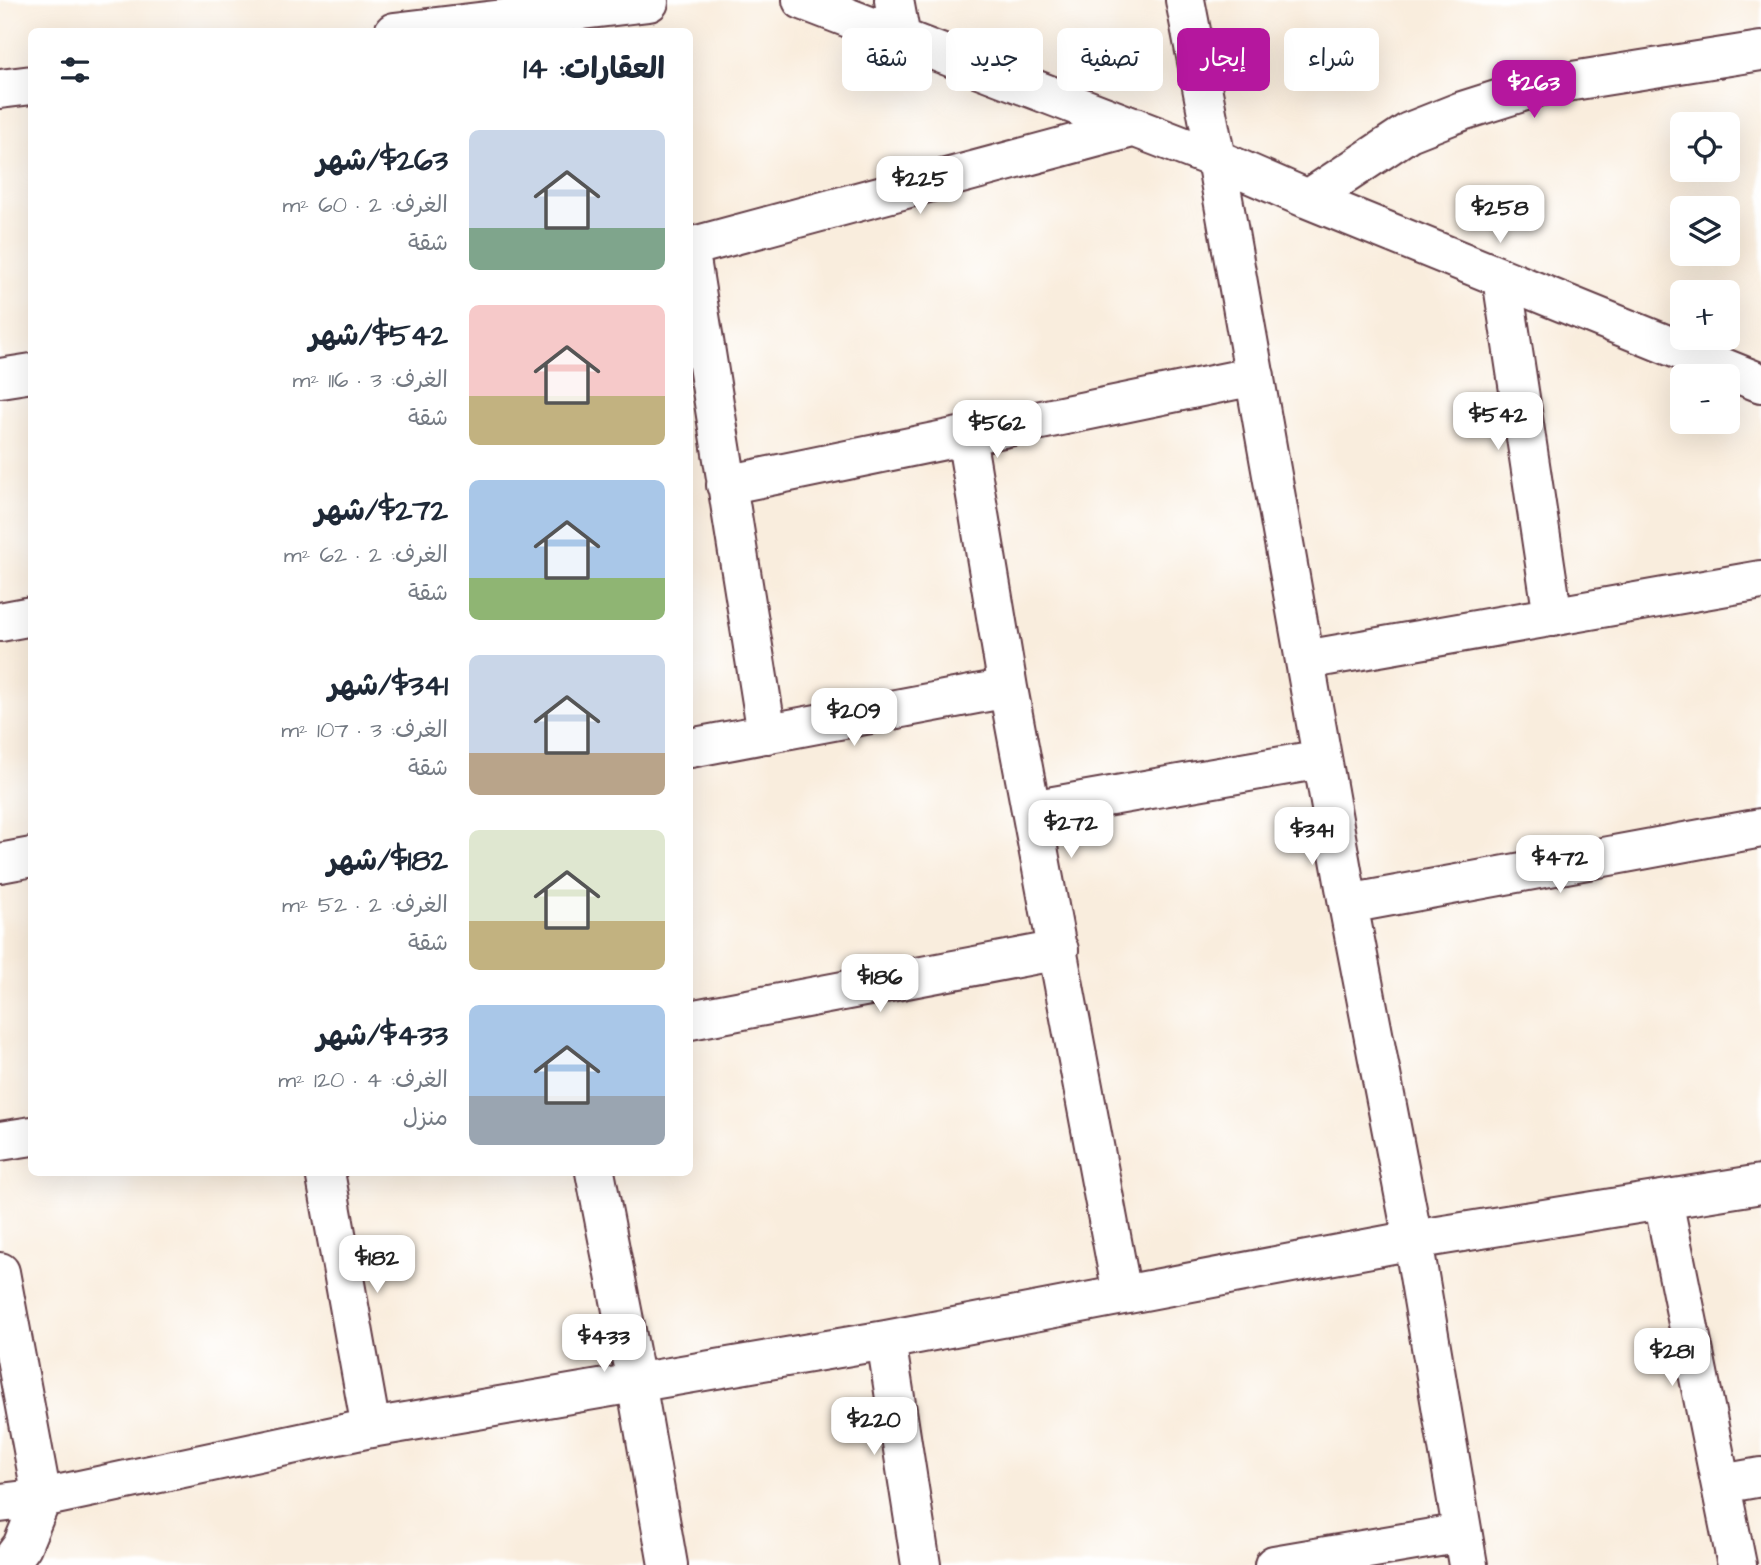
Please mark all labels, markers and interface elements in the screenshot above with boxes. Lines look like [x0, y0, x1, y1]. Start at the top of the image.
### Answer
chip: شقة [842, 28, 932, 91]
chip: جديد [946, 28, 1043, 91]
chip: تصفية [1057, 28, 1163, 91]
chip: إيجار [1177, 28, 1270, 91]
chip: شراء [1284, 28, 1379, 91]
text: العقارات: 14 [523, 48, 665, 90]
icon: filters [56, 51, 94, 89]
pin: $263 [1493, 60, 1575, 120]
text: $263 [1508, 67, 1560, 99]
map controls [1670, 112, 1740, 434]
button: locate [1670, 112, 1740, 182]
text: $263/شهر [317, 140, 448, 182]
pin: $225 [879, 156, 961, 216]
icon: home [525, 158, 609, 242]
text: $225 [892, 163, 948, 195]
pin: $258 [1459, 186, 1541, 245]
text: الغرف: 2 · 60 m² [282, 189, 448, 221]
text: $258 [1471, 192, 1529, 224]
button: layers [1670, 196, 1740, 266]
text: شقة [408, 227, 448, 259]
button: + [1670, 280, 1740, 350]
text: $542/شهر [309, 315, 448, 357]
icon: home [525, 333, 609, 417]
text: الغرف: 3 · 116 m² [292, 364, 448, 396]
button: − [1670, 364, 1740, 434]
pin: $542 [1457, 392, 1539, 452]
text: $542 [1469, 399, 1527, 431]
pin: $562 [956, 400, 1038, 460]
text: شقة [408, 402, 448, 434]
text: $562 [969, 407, 1025, 439]
text: $272/شهر [315, 490, 448, 532]
icon: home [525, 508, 609, 592]
text: الغرف: 2 · 62 m² [284, 539, 448, 571]
text: شقة [408, 577, 448, 609]
text: $341/شهر [328, 665, 448, 707]
icon: home [525, 683, 609, 767]
pin: $209 [813, 688, 895, 748]
text: $209 [827, 695, 881, 727]
text: الغرف: 3 · 107 m² [281, 714, 448, 746]
text: شقة [408, 752, 448, 784]
pin: $272 [1030, 800, 1112, 860]
text: $272 [1044, 807, 1098, 839]
pin: $341 [1271, 808, 1353, 867]
text: $341 [1290, 814, 1334, 846]
pin: $472 [1519, 836, 1601, 895]
text: $182/شهر [327, 840, 448, 882]
text: $472 [1532, 842, 1588, 874]
icon: home [525, 858, 609, 942]
text: الغرف: 2 · 52 m² [282, 889, 448, 921]
text: شقة [408, 927, 448, 959]
pin: $186 [839, 954, 921, 1014]
text: $186 [857, 961, 903, 993]
text: $433/شهر [317, 1015, 448, 1057]
icon: home [525, 1033, 609, 1117]
text: الغرف: 4 · 120 m² [278, 1064, 448, 1096]
text: منزل [403, 1102, 448, 1134]
pin: $182 [336, 1236, 418, 1295]
text: $182 [355, 1242, 399, 1274]
pin: $433 [563, 1314, 645, 1374]
text: $433 [578, 1321, 630, 1353]
pin: $281 [1631, 1328, 1713, 1388]
text: $281 [1650, 1335, 1694, 1367]
pin: $220 [833, 1398, 915, 1457]
text: $220 [847, 1404, 901, 1436]

